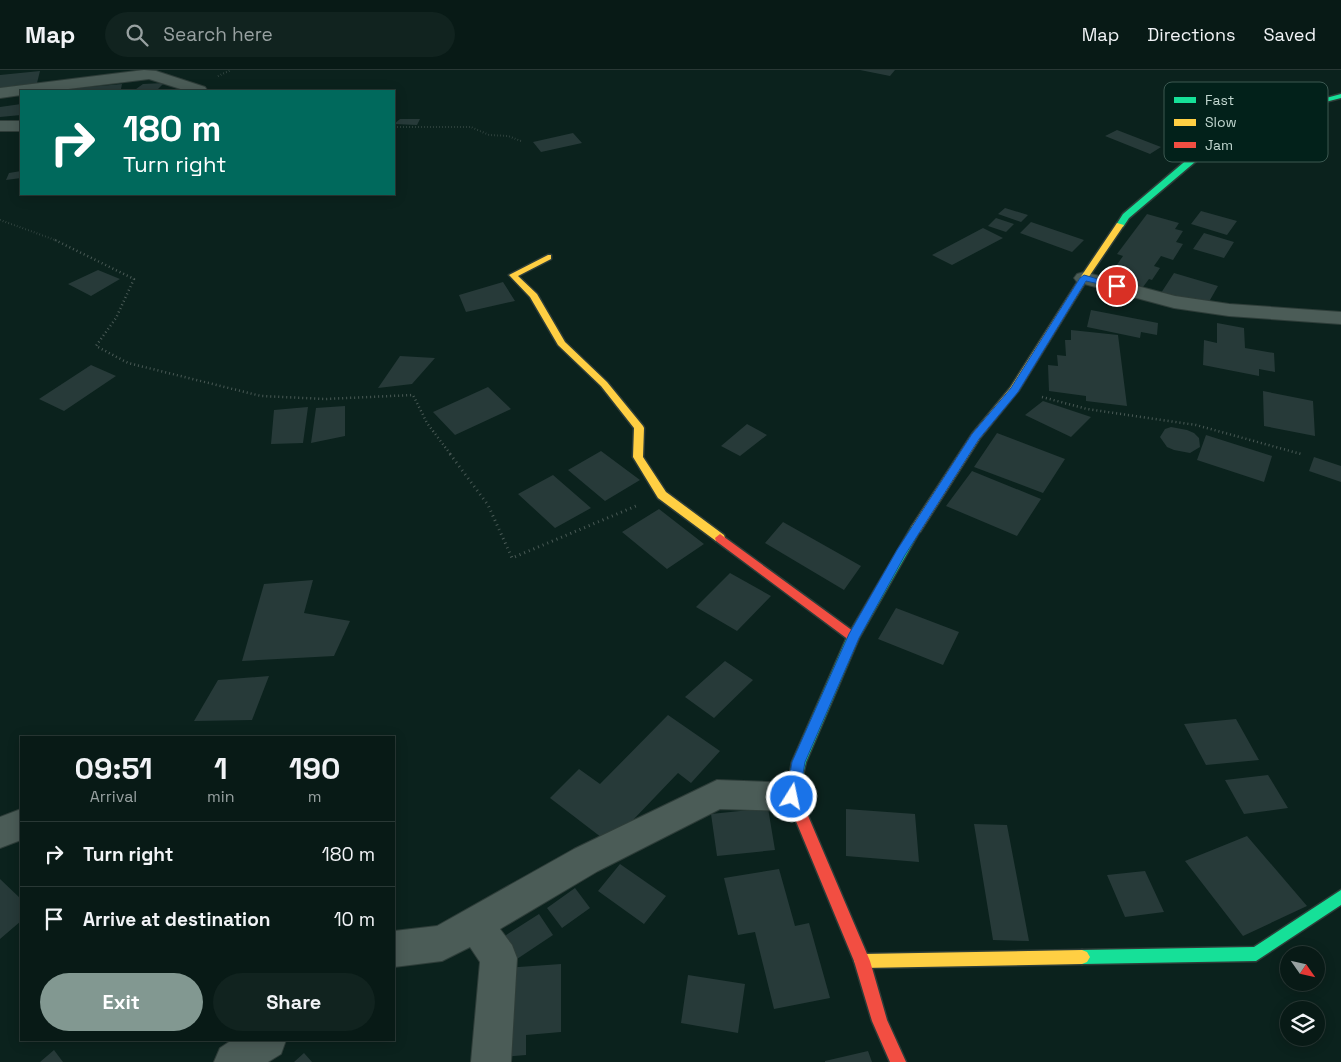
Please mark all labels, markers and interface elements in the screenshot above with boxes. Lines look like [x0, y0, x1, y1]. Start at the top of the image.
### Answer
search box [105, 12, 455, 57]
text: Map [25, 19, 75, 50]
icon: search [123, 21, 151, 49]
text: Search here [163, 22, 273, 47]
text: Map [1082, 23, 1119, 46]
text: Directions [1147, 23, 1236, 46]
text: Saved [1264, 23, 1316, 46]
legend [1164, 82, 1328, 162]
text: Fast [1205, 91, 1234, 109]
text: 180 m [123, 107, 221, 151]
icon: right [40, 110, 105, 175]
text: Slow [1205, 113, 1237, 131]
text: Jam [1205, 136, 1233, 154]
text: Turn right [123, 150, 226, 178]
pin [1096, 265, 1138, 307]
icon: arrive [1103, 272, 1131, 300]
text: 09:51 [75, 749, 152, 788]
text: 1 [214, 749, 227, 788]
text: 190 [289, 749, 341, 788]
position arrow [765, 770, 817, 822]
text: Arrival [90, 786, 137, 807]
text: min [207, 786, 234, 807]
text: m [308, 786, 322, 807]
icon: right [40, 840, 68, 868]
text: Turn right [83, 842, 173, 867]
text: 180 m [322, 842, 375, 867]
icon: arrive [40, 905, 68, 933]
text: Arrive at destination [83, 907, 271, 932]
text: 10 m [334, 907, 375, 932]
north arrow [1280, 946, 1325, 991]
map controls [1280, 946, 1325, 1046]
button: Exit [40, 973, 203, 1031]
button: Share [213, 973, 375, 1031]
button: layers [1280, 1001, 1325, 1046]

